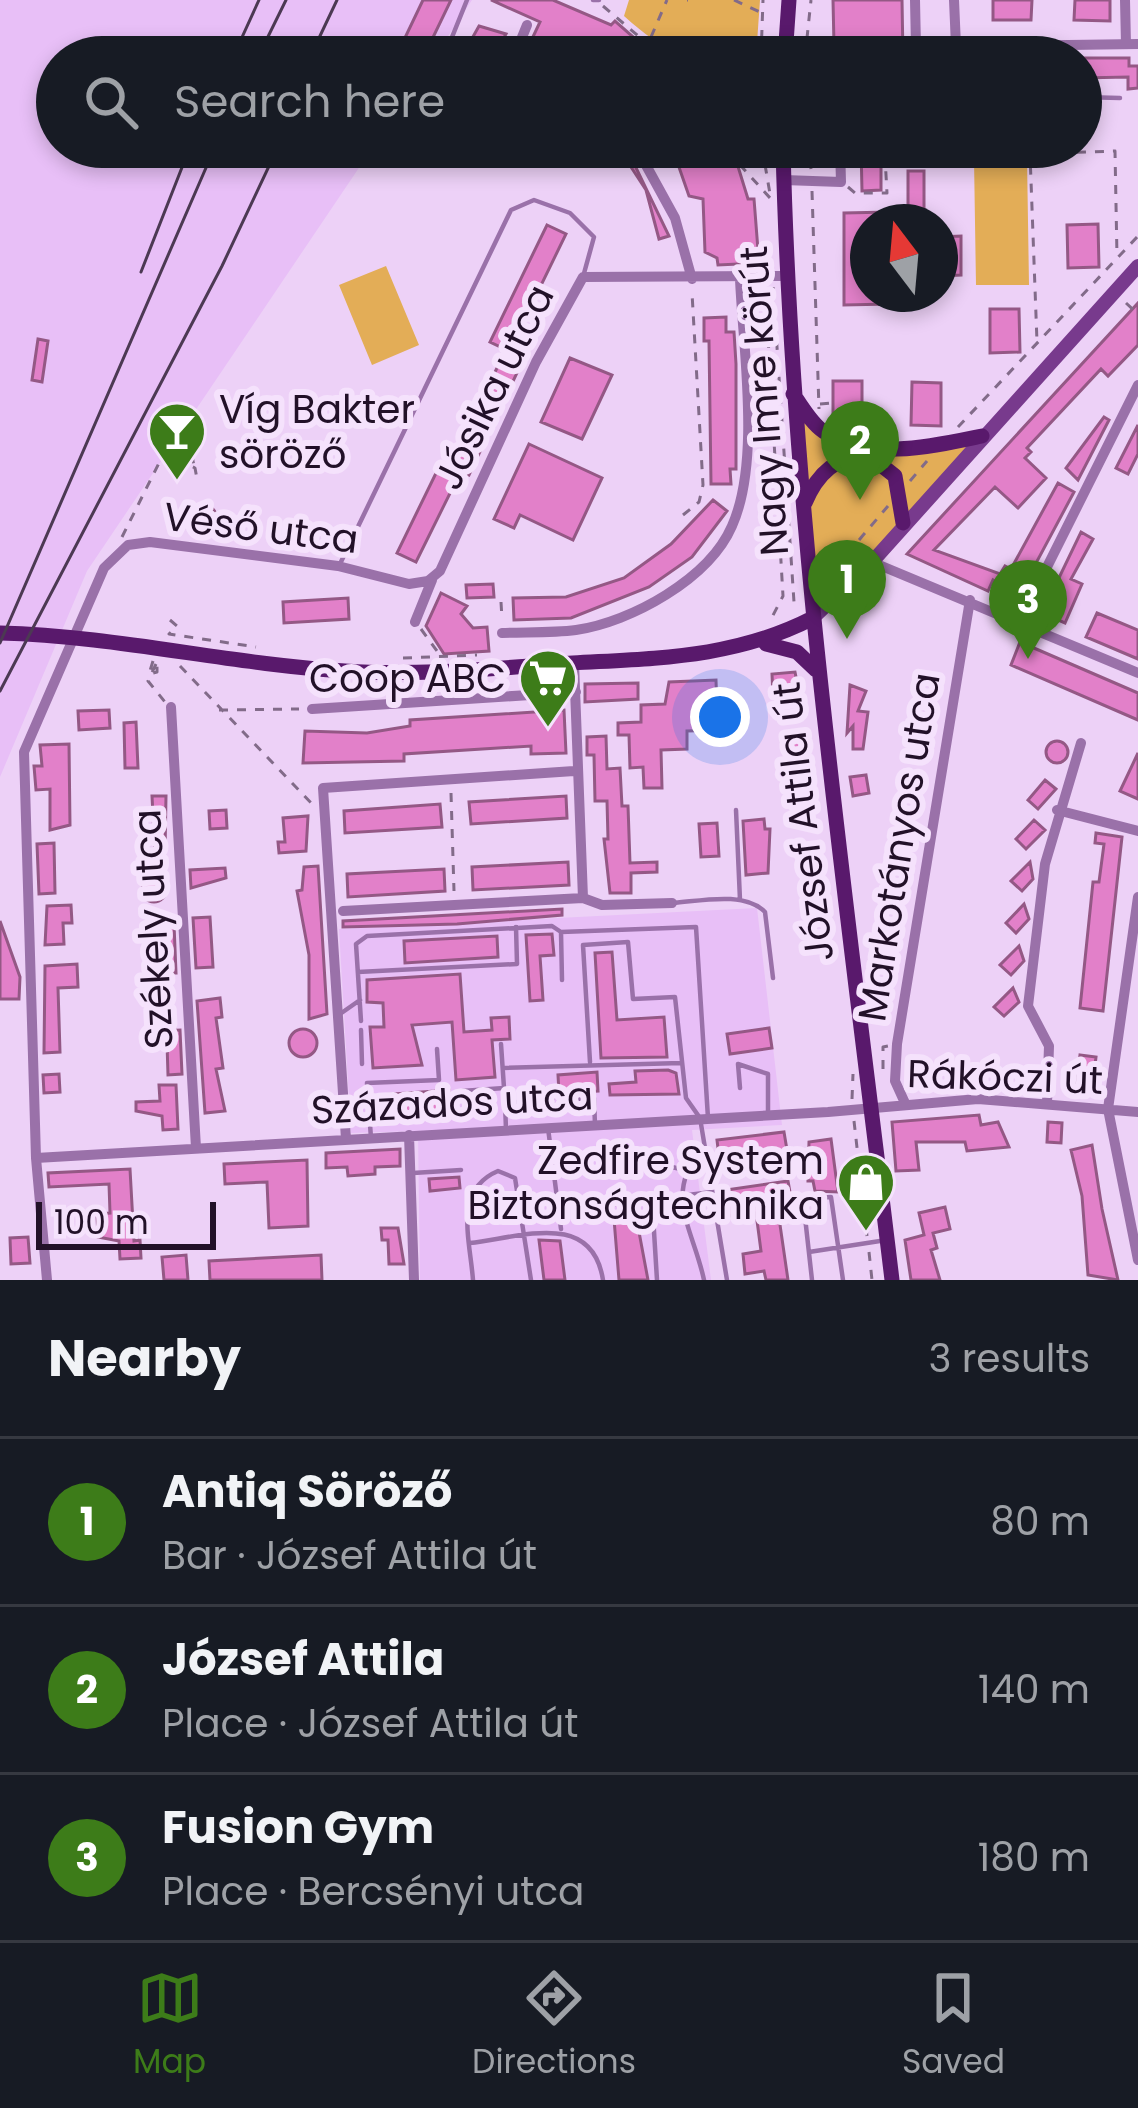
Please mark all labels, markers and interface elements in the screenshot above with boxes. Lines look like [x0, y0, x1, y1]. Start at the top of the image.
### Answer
search box [36, 36, 1102, 168]
icon: search [78, 69, 144, 135]
text: Search here [174, 70, 445, 133]
north arrow [850, 204, 958, 312]
street label: Nagy Imre körút [726, 244, 802, 558]
street label: Jósika utca [421, 275, 567, 499]
place label: Víg Bakter söröző [219, 382, 415, 482]
bar icon: Víg Bakter söröző [146, 400, 208, 482]
pin: 2 [821, 401, 899, 500]
street label: Véső utca [161, 489, 361, 567]
pin: 1 [808, 540, 886, 639]
pin: 3 [989, 560, 1067, 659]
supermarket icon: Coop ABC [517, 647, 579, 729]
place label: Coop ABC [309, 651, 506, 706]
street label: Markotányos utca [844, 669, 954, 1025]
street label: József Attila út [759, 679, 847, 965]
your location [690, 687, 750, 747]
street label: Székely utca [119, 808, 187, 1050]
street label: Rákóczi út [906, 1046, 1104, 1108]
street label: Százados utca [310, 1068, 594, 1138]
place label: Zedfire System Biztonságtechnika [468, 1133, 824, 1233]
shop icon: Zedfire System Biztonságtechnika [835, 1151, 897, 1233]
scale bar [36, 1196, 216, 1249]
text: 100 m [54, 1199, 149, 1246]
text: Nearby [48, 1322, 241, 1394]
text: 3 results [928, 1331, 1090, 1386]
text: Antiq Söröző [162, 1460, 452, 1523]
text: 1 [80, 1494, 94, 1549]
text: 80 m [990, 1494, 1090, 1549]
text: Bar · József Attila út [162, 1528, 537, 1583]
text: József Attila [162, 1628, 444, 1691]
text: 2 [76, 1662, 98, 1717]
text: 140 m [978, 1662, 1090, 1717]
text: Place · József Attila út [162, 1696, 578, 1751]
text: Fusion Gym [162, 1796, 434, 1859]
text: 3 [75, 1830, 99, 1885]
text: 180 m [978, 1830, 1090, 1885]
text: Place · Bercsényi utca [162, 1864, 584, 1919]
tab: Map [133, 1965, 206, 2087]
tab: Directions [472, 1965, 636, 2087]
tab: Saved [902, 1965, 1005, 2087]

